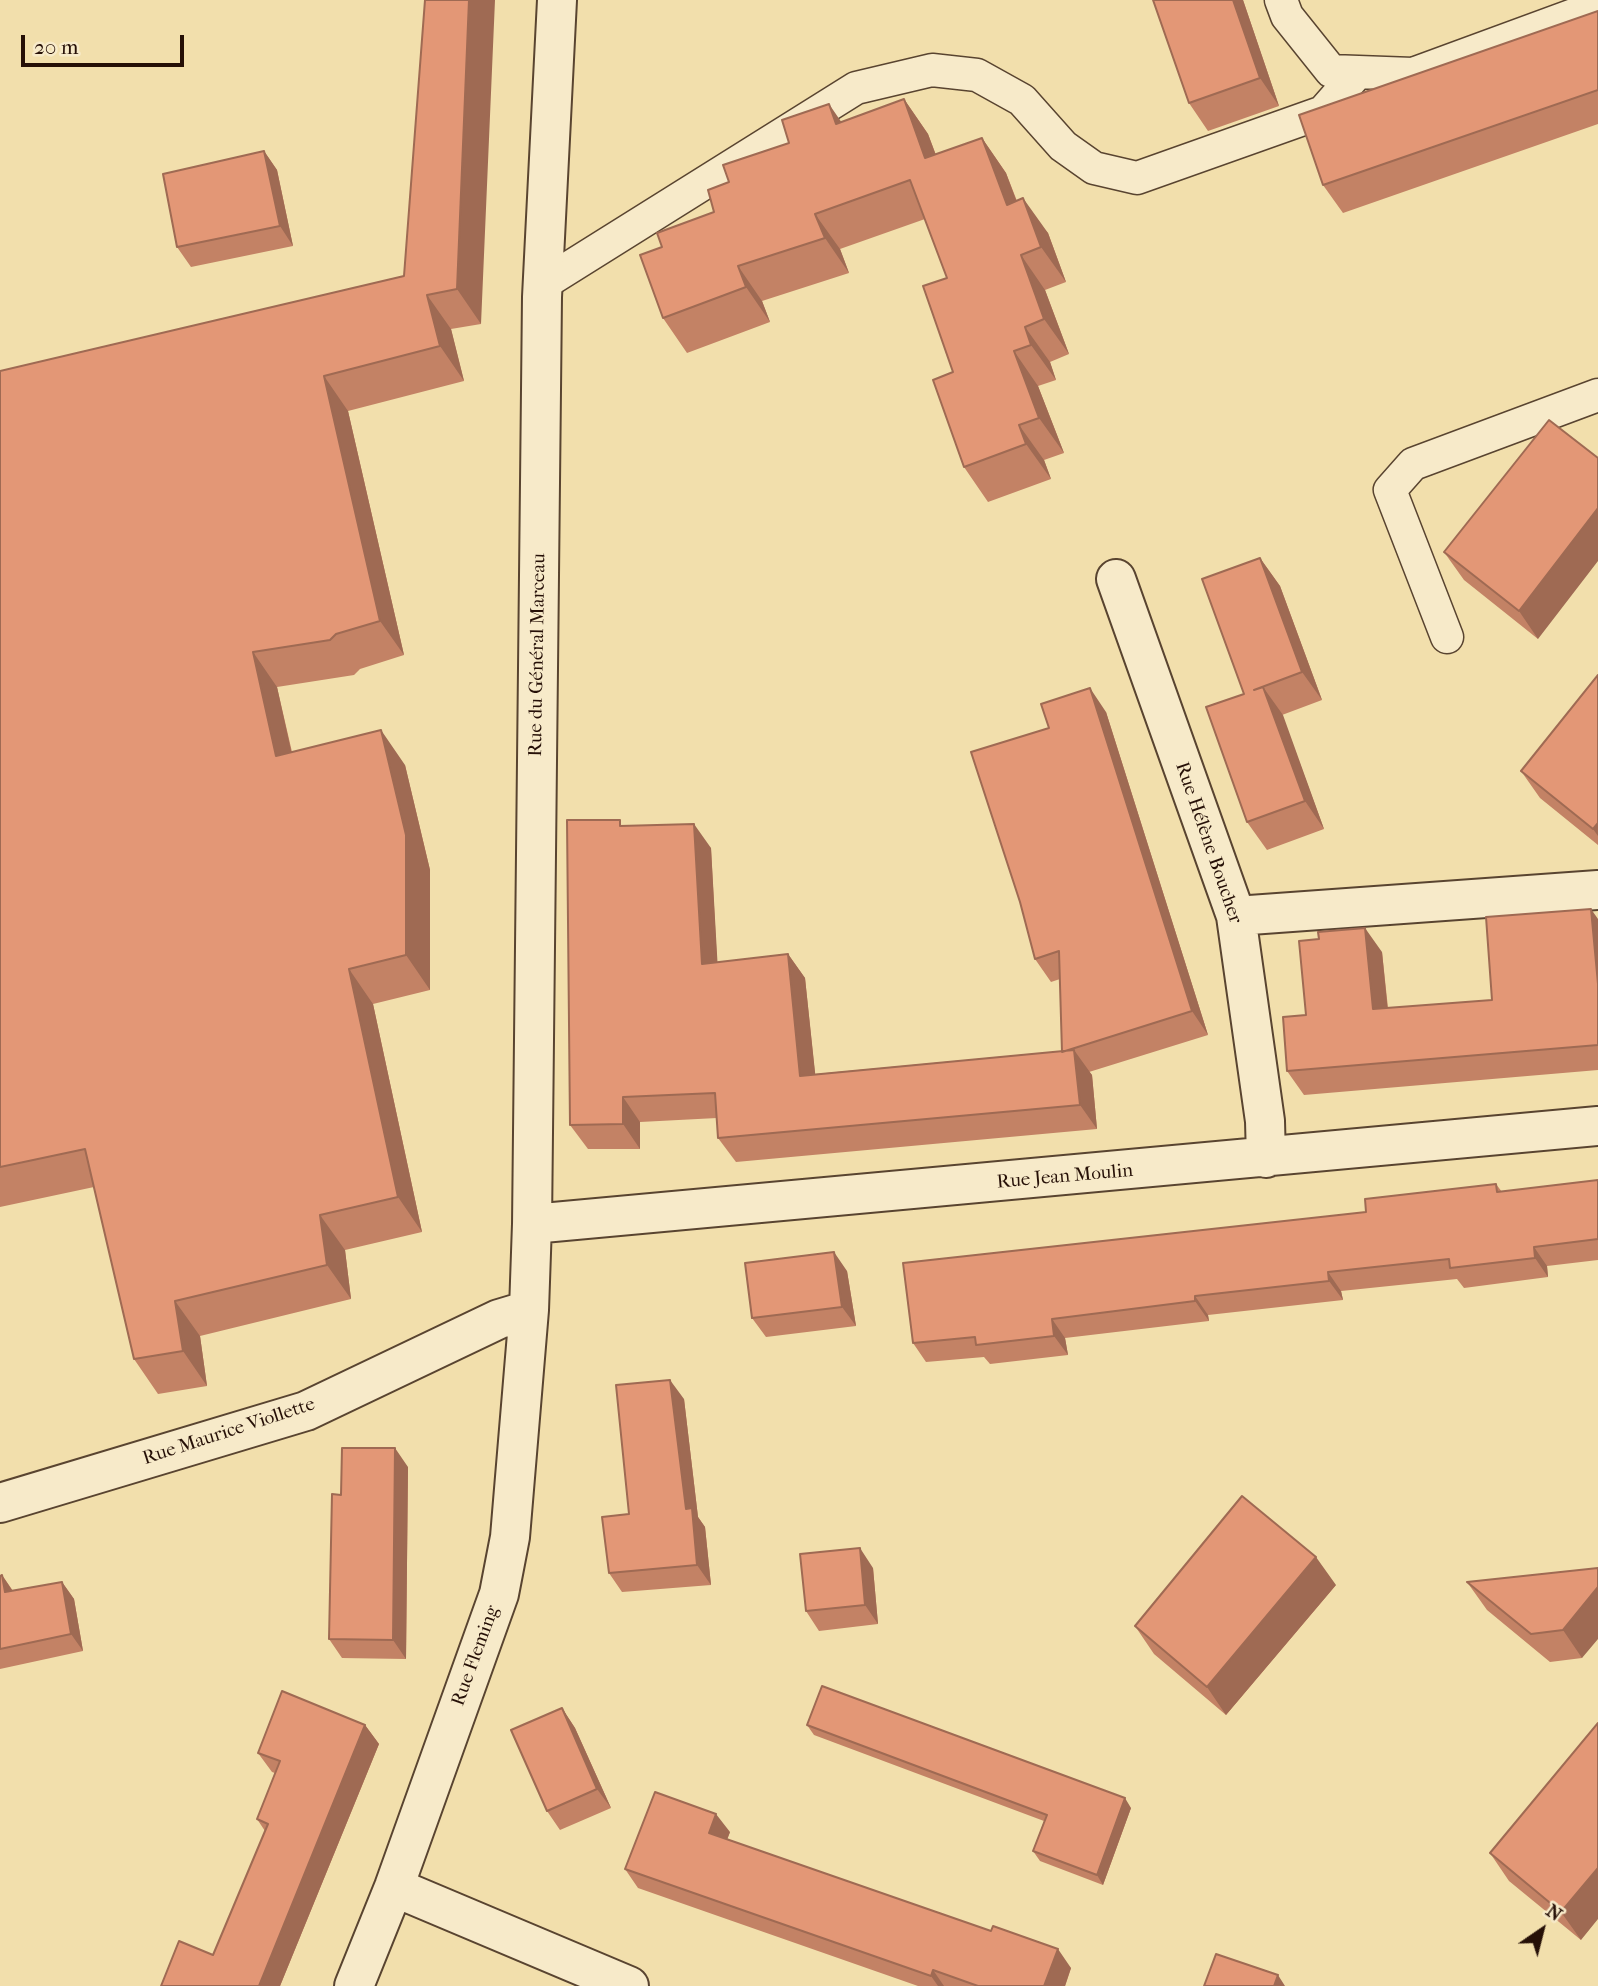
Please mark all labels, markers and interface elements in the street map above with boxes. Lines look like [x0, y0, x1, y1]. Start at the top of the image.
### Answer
scale bar [24, 21, 187, 65]
text: 20 m [34, 35, 78, 59]
street label: Rue du Général Marceau [525, 553, 551, 757]
street label: Rue Hélène Boucher [1170, 759, 1246, 927]
street label: Rue Jean Moulin [996, 1160, 1134, 1194]
street label: Rue Maurice Viollette [140, 1393, 318, 1471]
street label: Rue Fleming [447, 1603, 505, 1709]
north arrow [1507, 1895, 1577, 1965]
text: N [1542, 1900, 1566, 1926]

